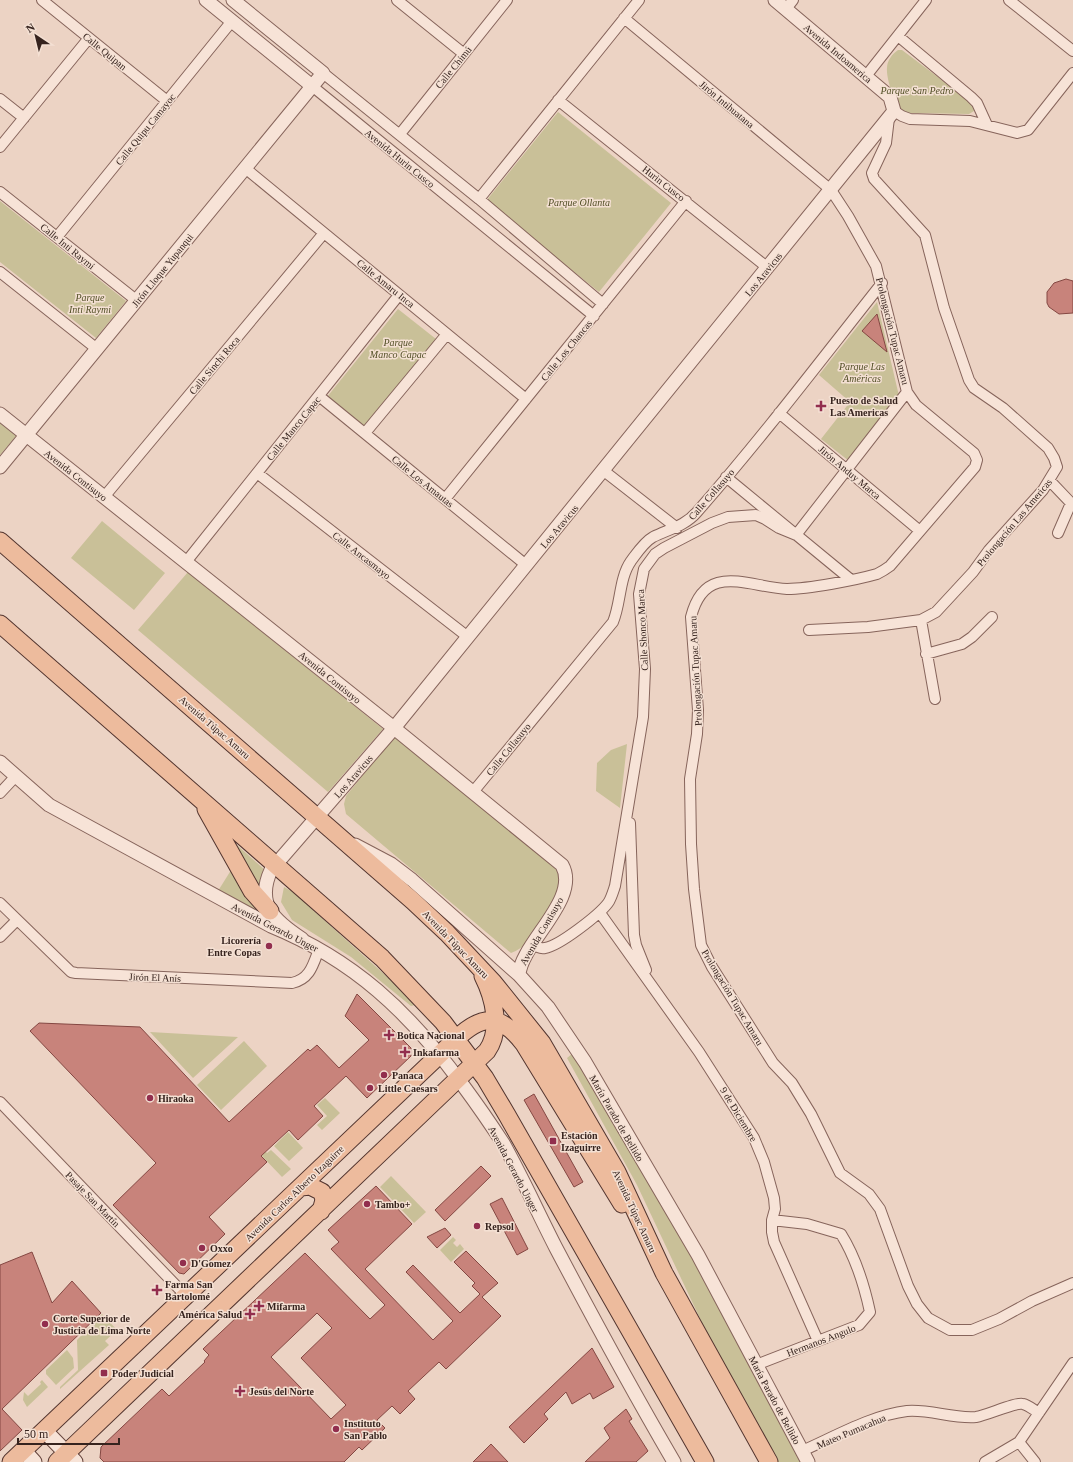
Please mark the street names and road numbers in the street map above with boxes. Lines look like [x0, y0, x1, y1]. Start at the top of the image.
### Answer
street label: Avenida Indoamerica [801, 22, 874, 85]
street label: Calle Quipan [81, 30, 129, 72]
street label: Calle Chimú [433, 44, 474, 91]
street label: Jirón Intihuatana [697, 78, 756, 131]
street label: Calle Quipu Camayoc [113, 91, 178, 167]
street label: Avenida Hurin Cusco [363, 127, 437, 190]
street label: Hurin Cusco [640, 163, 687, 203]
street label: Calle Inti Raymi [38, 221, 97, 272]
street label: Jirón Lloque Yupanqui [129, 231, 196, 309]
street label: Los Aravicus [742, 250, 784, 298]
street label: Calle Amaru Inca [355, 257, 417, 310]
street label: Prolongación Tupac Amaru [874, 276, 911, 386]
street label: Calle Los Chancas [539, 318, 594, 383]
street label: Calle Sinchi Roca [187, 334, 242, 397]
street label: Calle Manco Capac [264, 394, 323, 462]
street label: Jirón Anduy Marca [817, 443, 883, 502]
street label: Avenida Contisuyo [42, 447, 109, 503]
street label: Calle Los Amautas [390, 453, 456, 510]
street label: Calle Collasuyo [686, 467, 737, 522]
street label: Prolongación Las Americas [975, 476, 1054, 568]
street label: Los Aravicus [538, 502, 581, 550]
street label: Calle Ancasmayo [331, 529, 393, 581]
street label: Calle Shonco Marca [635, 588, 650, 671]
street label: Prolongación Tupac Amaru [687, 616, 704, 726]
street label: Avenida Contisuyo [296, 649, 363, 706]
street label: Avenida Túpac Amaru [177, 694, 252, 761]
street label: Calle Collasuyo [484, 721, 533, 778]
street label: Los Aravicus [332, 753, 375, 800]
street label: Avenida Contisuyo [517, 895, 565, 967]
street label: Avenida Gerardo Unger [230, 901, 321, 954]
street label: Avenida Túpac Amaru [420, 908, 491, 981]
street label: Prolongación Tupac Amaru [700, 947, 766, 1047]
street label: Jirón El Anís [129, 971, 181, 984]
street label: María Parado de Bellido [587, 1073, 646, 1163]
street label: 9 de Diciembre [718, 1085, 759, 1144]
street label: Avenida Gerardo Unger [486, 1124, 541, 1215]
street label: Avenida Carlos Alberto Izaguirre [243, 1143, 346, 1243]
street label: Avenida Túpac Amaru [611, 1168, 659, 1254]
street label: Pasaje San Martín [63, 1169, 122, 1229]
street label: Hermanos Angulo [785, 1322, 857, 1359]
street label: María Parado de Bellido [747, 1354, 802, 1446]
street label: Mateo Pumacahua [815, 1412, 888, 1451]

